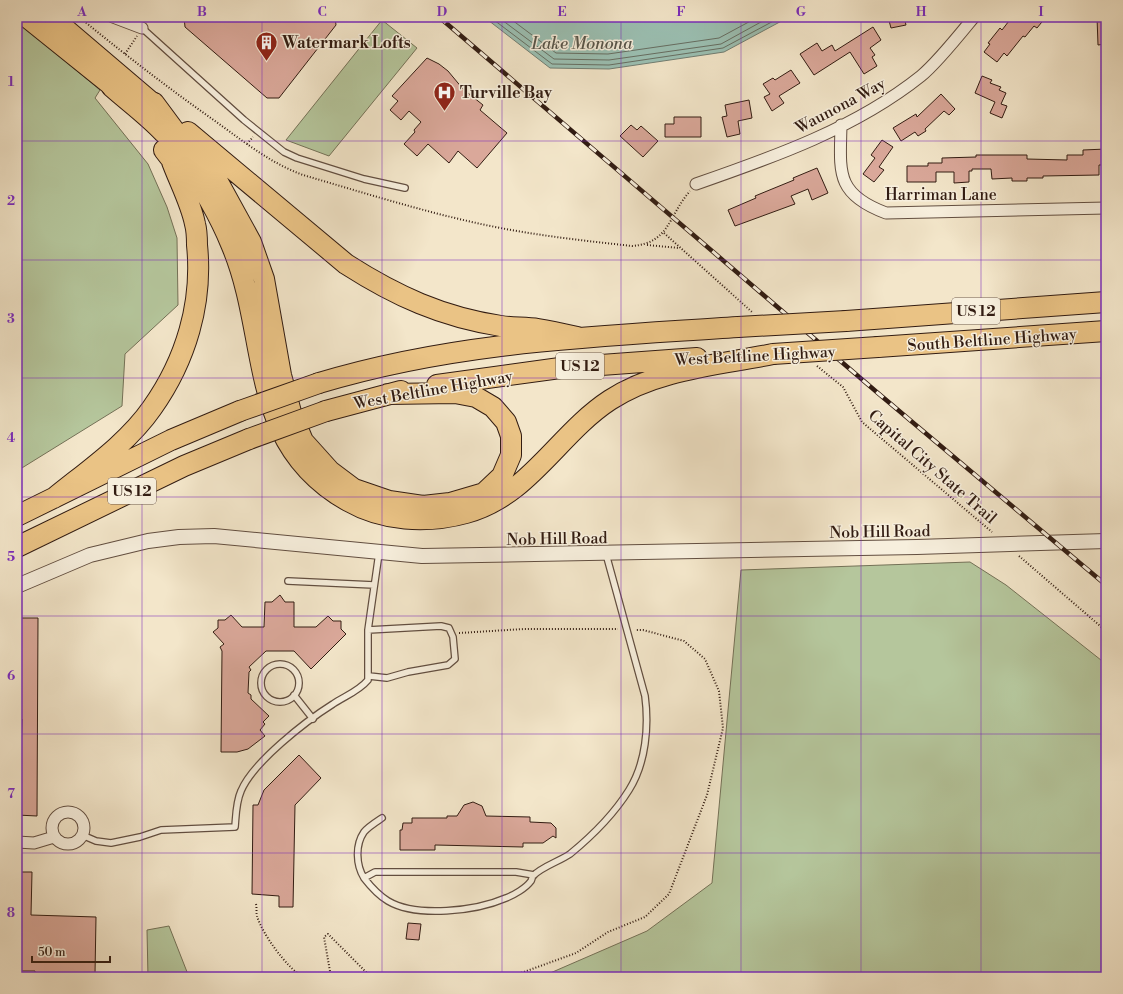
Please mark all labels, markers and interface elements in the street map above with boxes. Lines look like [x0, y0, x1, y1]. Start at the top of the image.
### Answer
text: A [76, 4, 87, 20]
text: B [197, 4, 207, 20]
text: C [317, 4, 327, 20]
text: D [437, 4, 447, 20]
text: E [557, 4, 567, 20]
text: F [676, 4, 686, 20]
text: G [796, 4, 807, 20]
text: H [916, 4, 927, 20]
text: I [1038, 4, 1044, 20]
building icon: Watermark Lofts [253, 29, 279, 62]
place label: Watermark Lofts [281, 33, 411, 53]
water label: Lake Monona [530, 33, 633, 55]
text: 1 [8, 74, 15, 90]
street label: Waunona Way [791, 74, 889, 139]
hospital icon: Turville Bay [431, 79, 457, 112]
place label: Turville Bay [460, 83, 553, 103]
street label: Harriman Lane [885, 185, 997, 205]
text: 2 [7, 193, 15, 209]
road number: US 12 [952, 298, 1000, 324]
text: 3 [7, 311, 15, 327]
street label: South Beltline Highway [907, 324, 1078, 356]
street label: West Beltline Highway [673, 342, 836, 370]
road number: US 12 [556, 353, 604, 379]
street label: West Beltline Highway [351, 366, 515, 414]
street label: Capital City State Trail [864, 405, 1001, 528]
text: 4 [7, 430, 16, 446]
road number: US 12 [108, 478, 156, 504]
street label: Nob Hill Road [829, 521, 931, 543]
street label: Nob Hill Road [506, 528, 608, 550]
text: 5 [7, 549, 15, 565]
text: 6 [7, 668, 15, 684]
text: 7 [7, 786, 15, 802]
text: 8 [7, 905, 15, 921]
scale bar [32, 938, 110, 964]
text: 50 m [38, 945, 66, 960]

